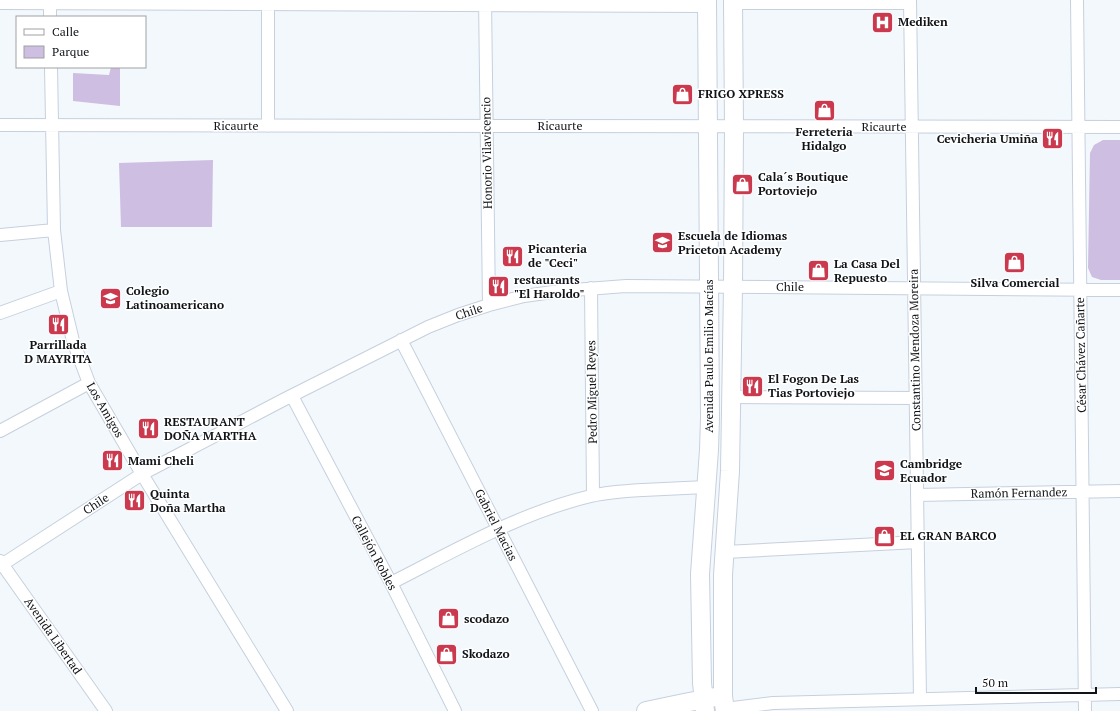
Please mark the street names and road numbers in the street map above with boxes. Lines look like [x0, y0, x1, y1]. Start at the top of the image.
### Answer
street label: Honorio Vilavicencio [478, 96, 495, 209]
street label: Ricaurte [214, 118, 258, 133]
street label: Ricaurte [538, 118, 582, 133]
street label: Ricaurte [862, 119, 906, 134]
street label: Constantino Mendoza Moreira [906, 269, 923, 431]
street label: Avenida Paulo Emilio Macías [701, 279, 716, 433]
street label: Chile [776, 279, 804, 294]
street label: César Chávez Cañarte [1072, 297, 1089, 413]
street label: Chile [453, 300, 485, 323]
street label: Pedro Miguel Reyes [583, 340, 600, 444]
street label: Los Amigos [84, 379, 127, 440]
street label: Ramón Fernandez [971, 484, 1068, 501]
street label: Gabriel Macias [472, 486, 521, 563]
street label: Chile [80, 490, 112, 518]
street label: Callejón Robles [348, 513, 400, 593]
street label: Avenida Libertad [21, 594, 86, 677]

